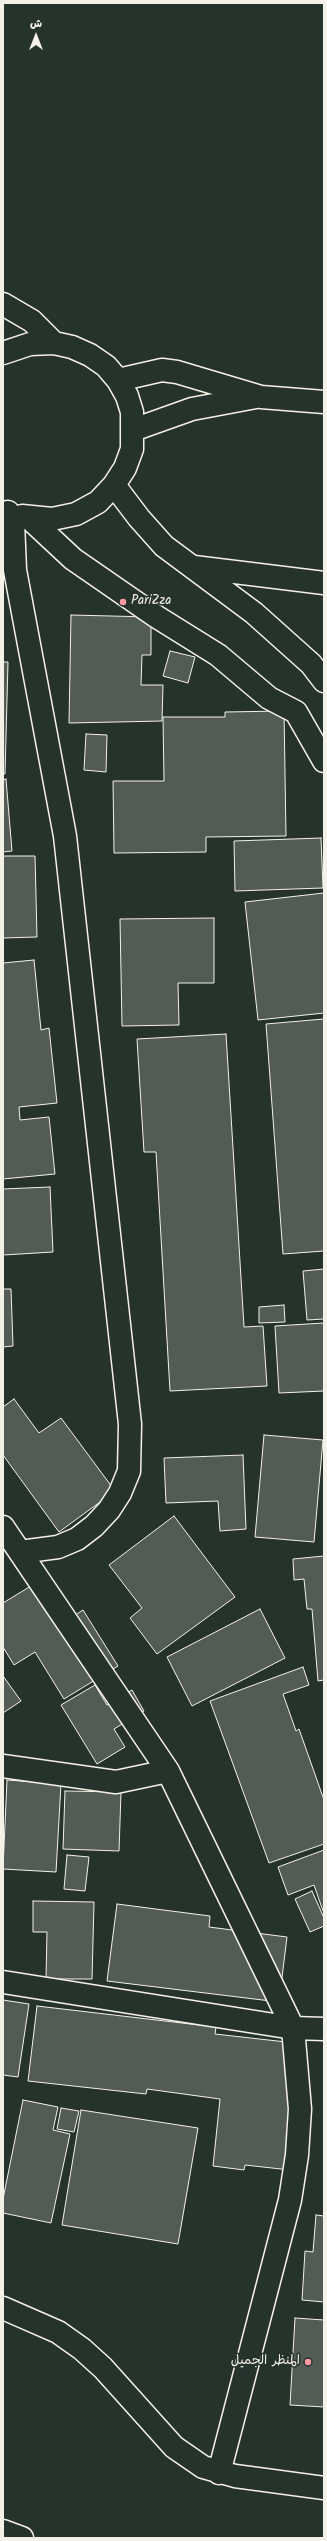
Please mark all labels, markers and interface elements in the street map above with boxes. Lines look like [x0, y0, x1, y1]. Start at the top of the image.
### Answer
text: ش [30, 15, 42, 33]
north arrow [16, 16, 56, 56]
place label: PariZza [131, 594, 171, 610]
marker: PariZza [118, 597, 128, 607]
place label: المنظر الجميل [231, 2354, 300, 2370]
marker: المنظر الجميل [303, 2357, 313, 2367]

